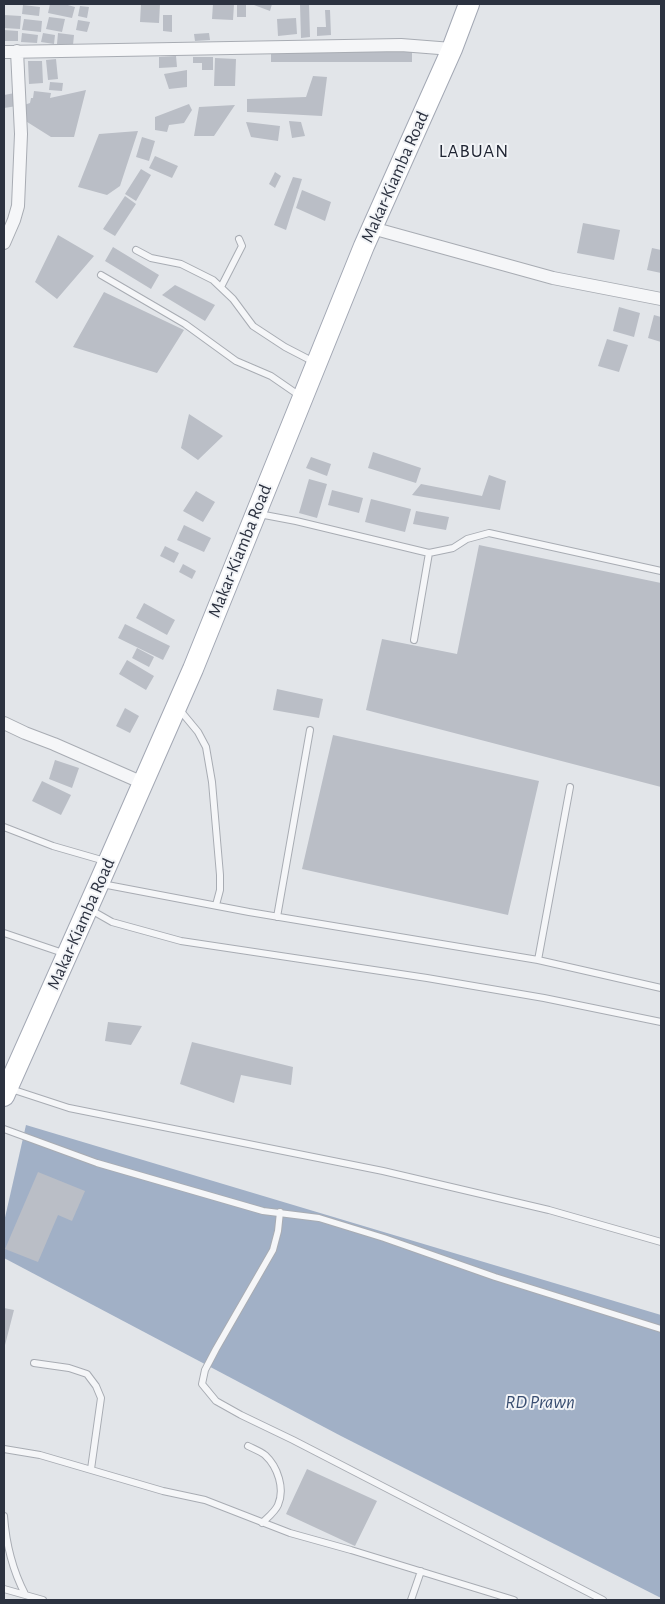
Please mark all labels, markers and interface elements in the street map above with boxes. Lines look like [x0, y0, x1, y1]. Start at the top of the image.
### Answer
street label: Makar-Kiamba Road [356, 108, 434, 246]
district label: LABUAN [438, 140, 510, 162]
street label: Makar-Kiamba Road [203, 481, 277, 621]
street label: Makar-Kiamba Road [42, 855, 120, 993]
water label: RD Prawn [505, 1391, 575, 1413]

